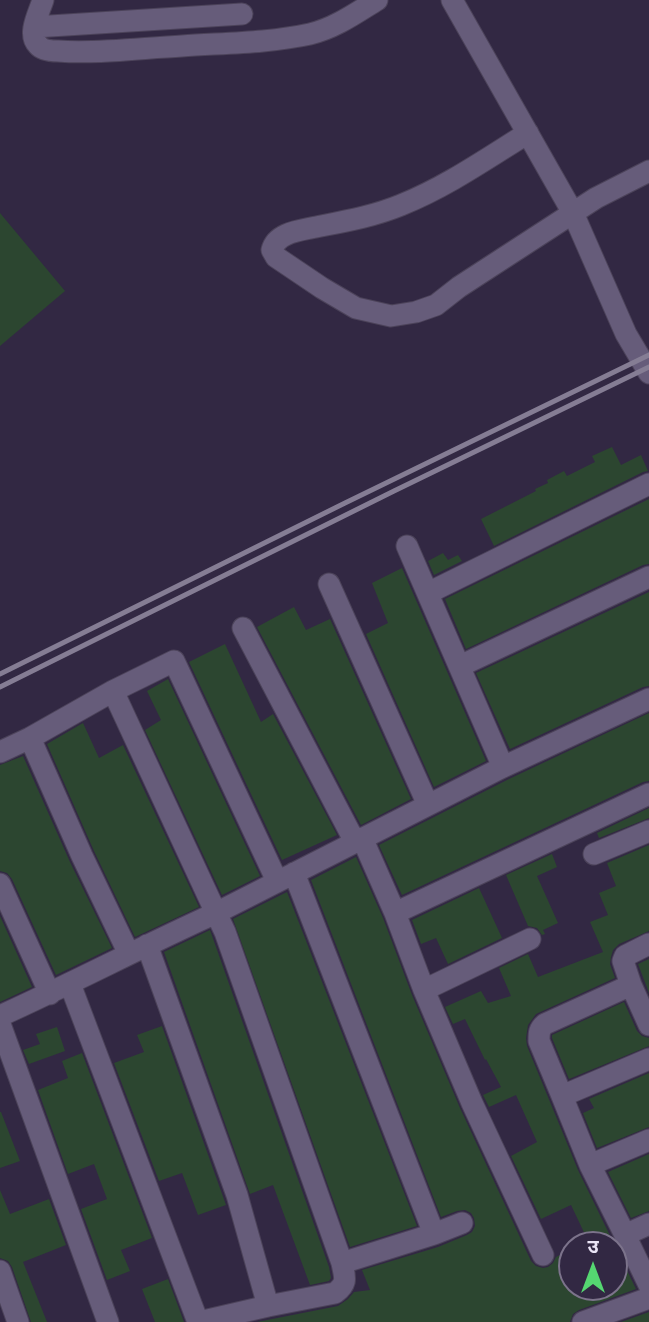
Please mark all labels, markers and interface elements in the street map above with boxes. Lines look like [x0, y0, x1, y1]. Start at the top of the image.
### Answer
north arrow [558, 1231, 628, 1301]
text: उ [587, 1234, 599, 1259]

